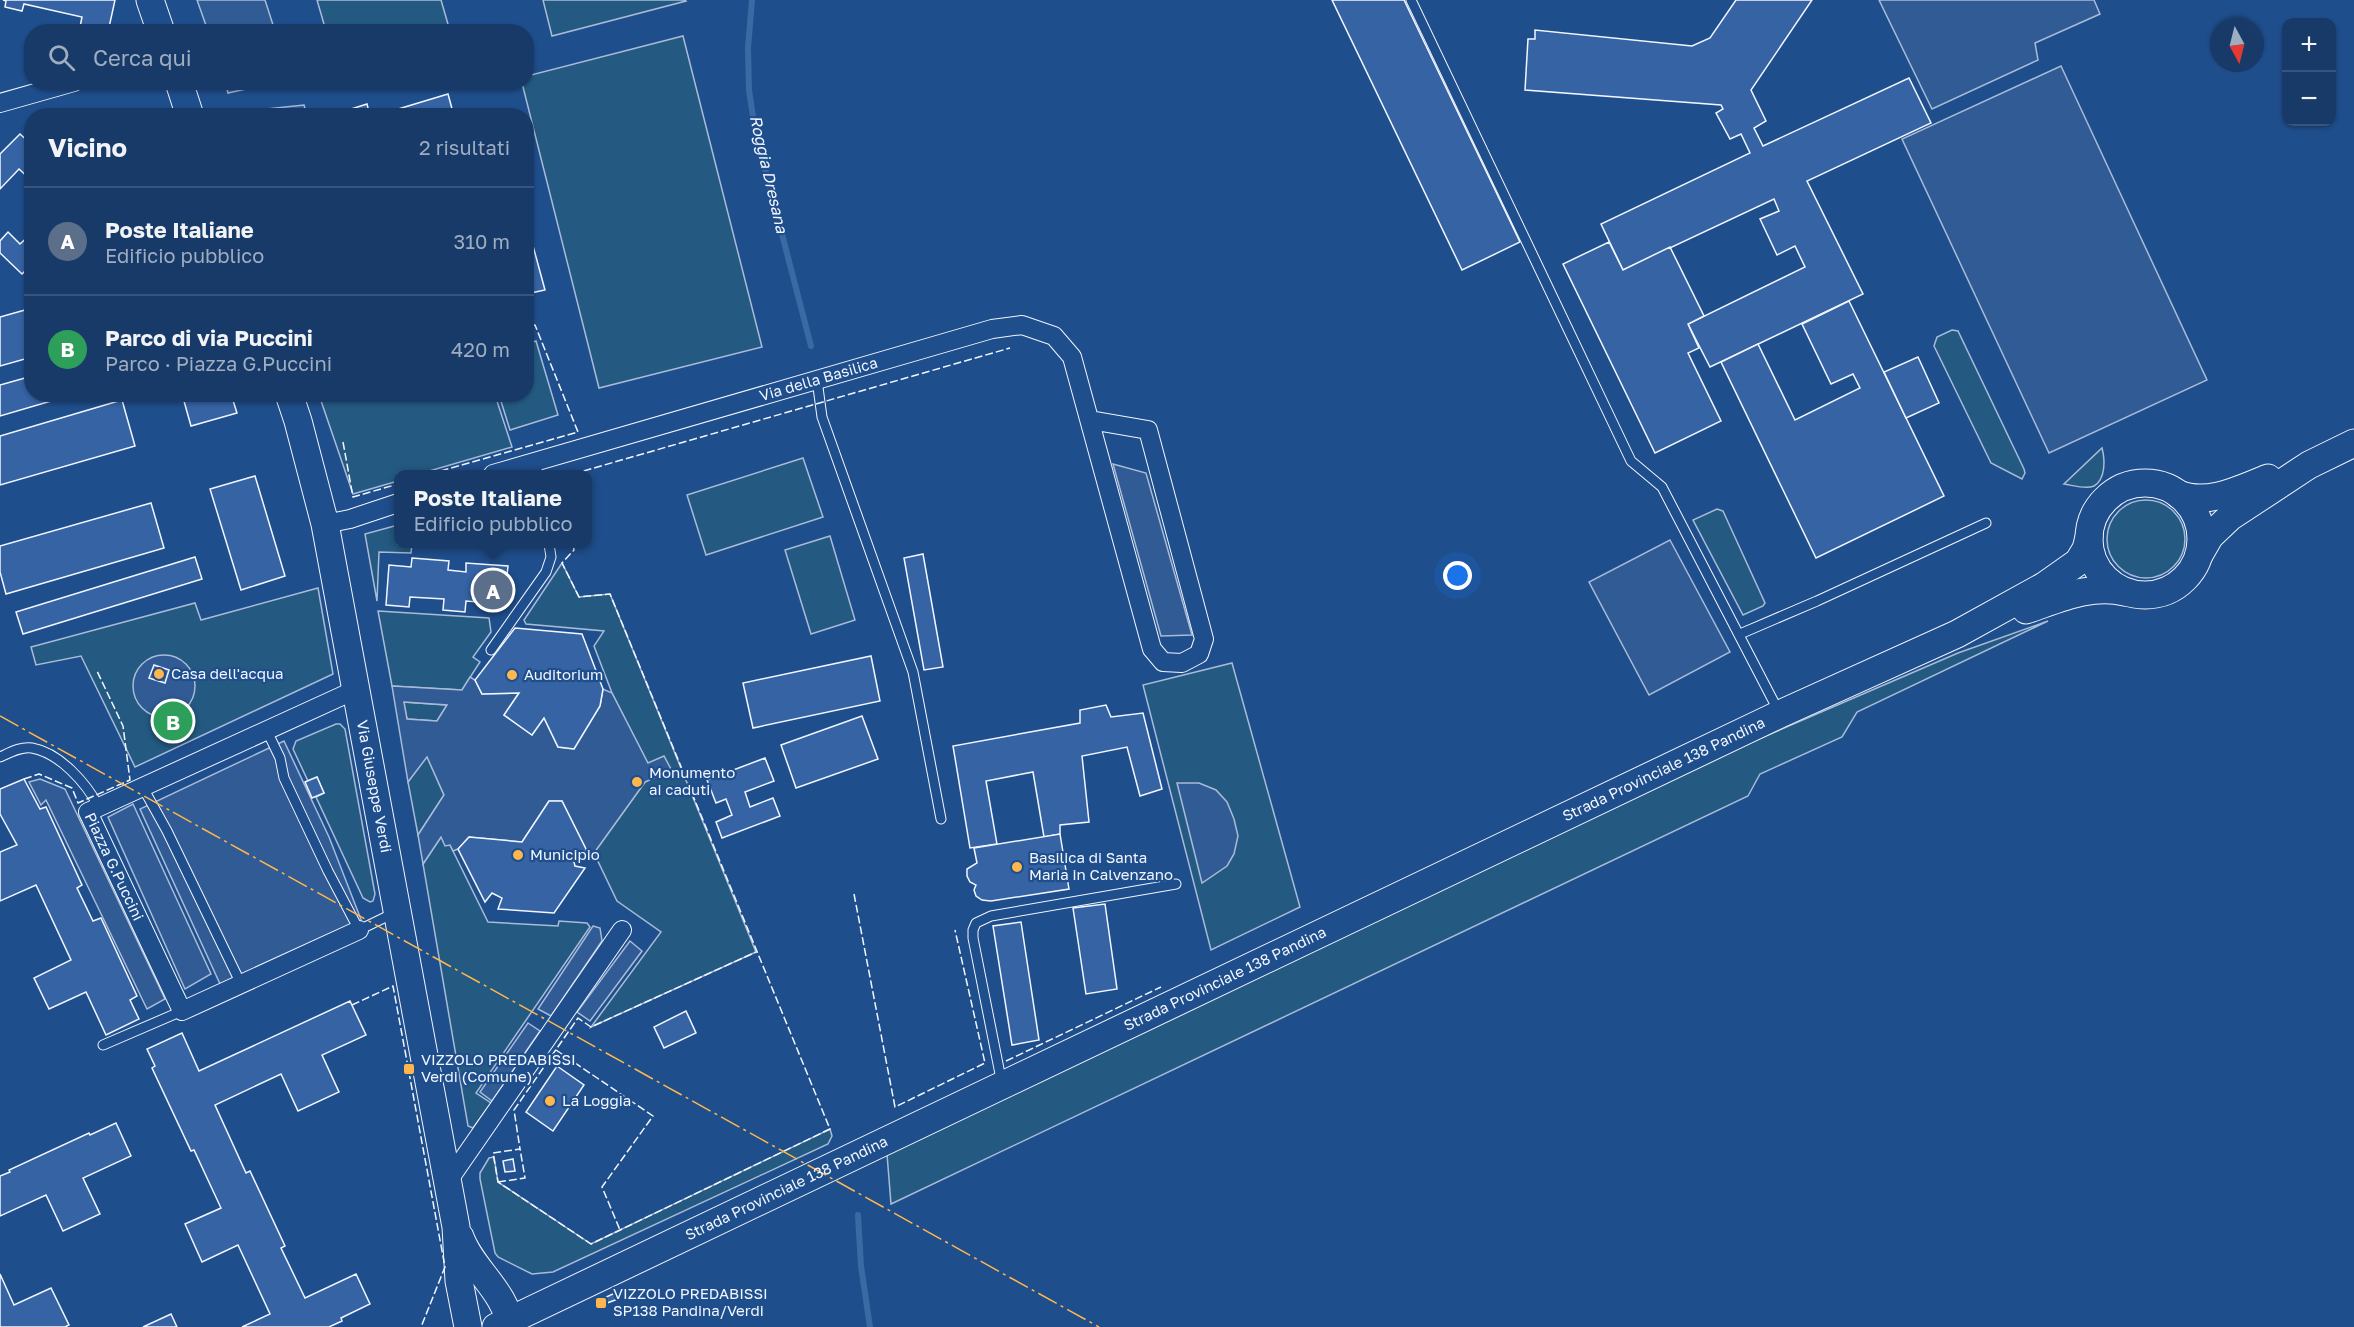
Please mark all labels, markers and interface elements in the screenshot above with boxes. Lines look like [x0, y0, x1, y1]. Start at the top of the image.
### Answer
north arrow [2210, 18, 2264, 72]
map controls [2282, 18, 2336, 126]
button: + [2282, 18, 2336, 72]
search box [24, 24, 534, 90]
icon: search [45, 41, 78, 74]
text: Cerca qui [93, 44, 192, 71]
button: − [2282, 72, 2336, 126]
water label: Roggia Dresana [746, 113, 792, 236]
text: Vicino [48, 132, 127, 163]
text: 2 risultati [419, 135, 510, 159]
text: Poste Italiane [105, 216, 254, 243]
text: A [60, 229, 75, 253]
text: 310 m [454, 229, 510, 253]
text: Edificio pubblico [105, 243, 264, 267]
text: Parco di via Puccini [105, 324, 313, 351]
text: B [60, 337, 75, 361]
text: 420 m [451, 337, 510, 361]
text: Parco · Piazza G.Puccini [105, 351, 332, 375]
street label: Via della Basilica [757, 353, 879, 404]
popup [394, 470, 592, 548]
text: Poste Italiane [413, 484, 562, 511]
text: Edificio pubblico [413, 511, 573, 535]
your location [1443, 561, 1472, 590]
pin: A [474, 568, 512, 612]
place label: Casa dell'acqua [171, 664, 284, 682]
place label: Auditorium [524, 665, 603, 683]
marker: Casa dell'acqua [152, 667, 166, 681]
marker: Auditorium [505, 668, 519, 682]
pin: B [154, 698, 192, 744]
street label: Strada Provinciale 138 Pandina [1559, 713, 1767, 825]
street label: Via Giuseppe Verdi [354, 719, 396, 854]
place label: Monumento ai caduti [649, 763, 735, 798]
marker: Monumento ai caduti [630, 775, 644, 789]
street label: Piazza G.Puccini [82, 809, 148, 923]
place label: Municipio [530, 845, 600, 863]
marker: Municipio [511, 848, 525, 862]
place label: Basilica di Santa Maria in Calvenzano [1029, 848, 1173, 883]
marker: Basilica di Santa Maria in Calvenzano [1010, 860, 1024, 874]
street label: Strada Provinciale 138 Pandina [1121, 922, 1329, 1034]
place label: VIZZOLO PREDABISSI Verdi (Comune) [421, 1050, 576, 1085]
marker: VIZZOLO PREDABISSI Verdi (Comune) [402, 1062, 416, 1076]
place label: La Loggia [562, 1091, 631, 1109]
marker: La Loggia [543, 1094, 557, 1108]
street label: Strada Provinciale 138 Pandina [682, 1131, 890, 1243]
place label: VIZZOLO PREDABISSI SP138 Pandina/Verdi [613, 1284, 768, 1319]
marker: VIZZOLO PREDABISSI SP138 Pandina/Verdi [594, 1296, 608, 1310]

